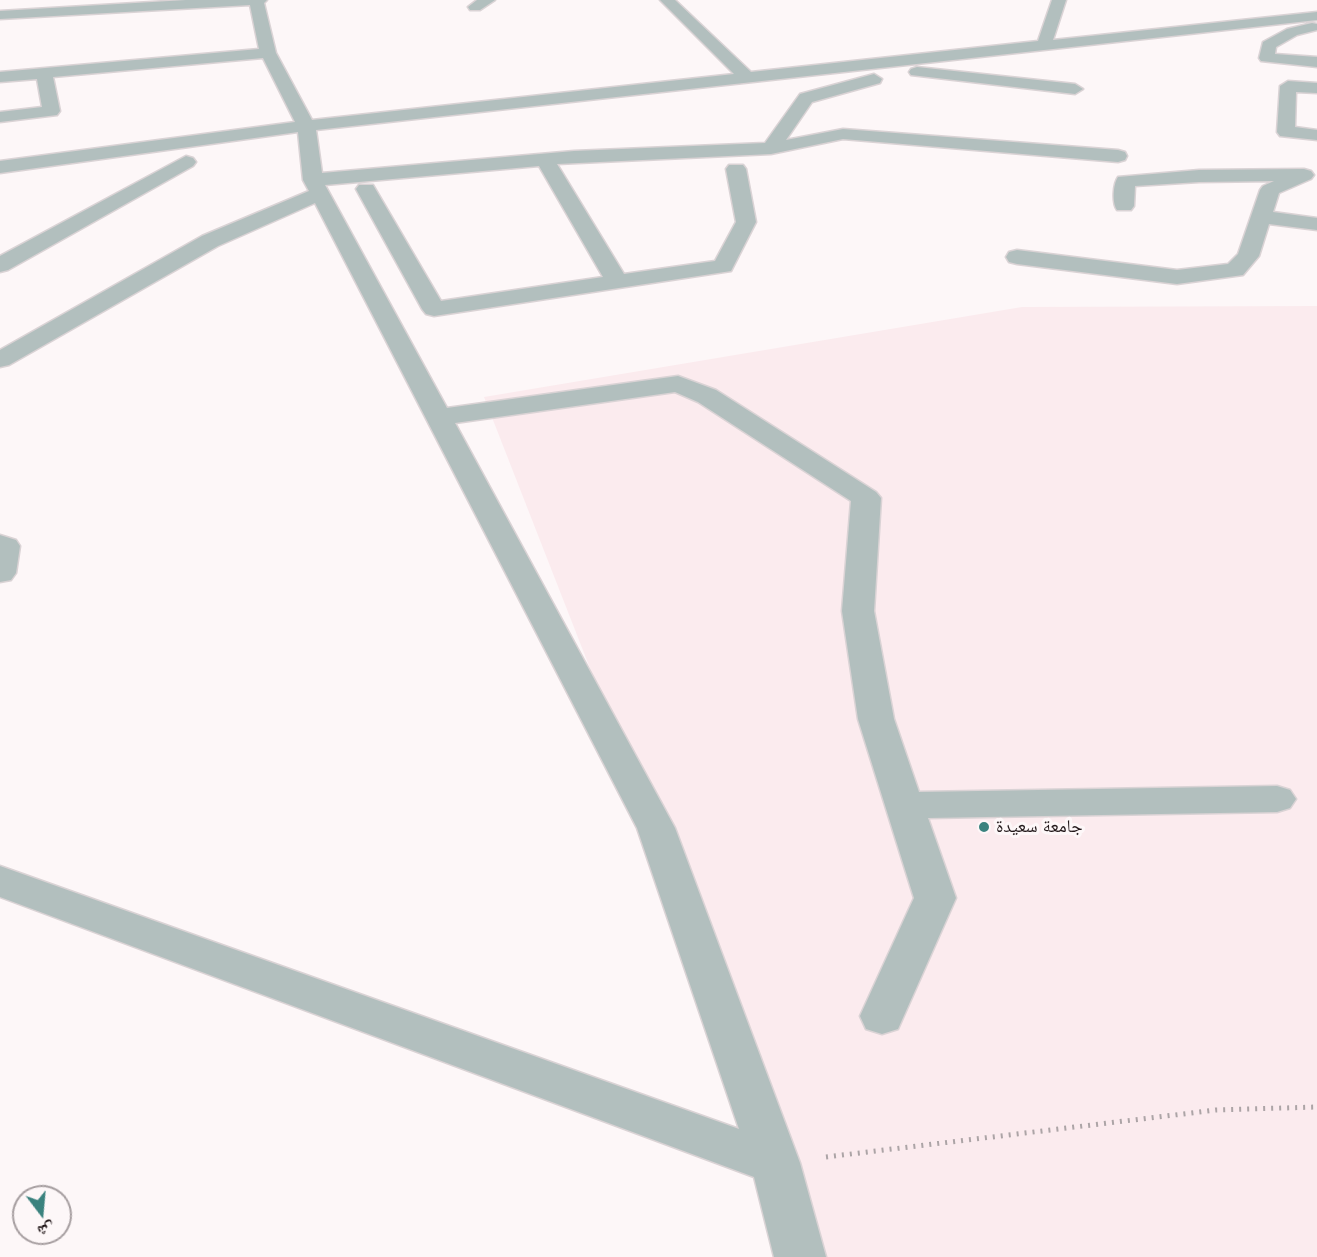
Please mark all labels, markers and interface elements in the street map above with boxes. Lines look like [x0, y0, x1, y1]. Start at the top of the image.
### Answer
place label: جامعة سعيدة [996, 816, 1083, 838]
marker: جامعة سعيدة [977, 820, 991, 834]
north arrow [12, 1185, 72, 1245]
text: ش [35, 1218, 57, 1242]

